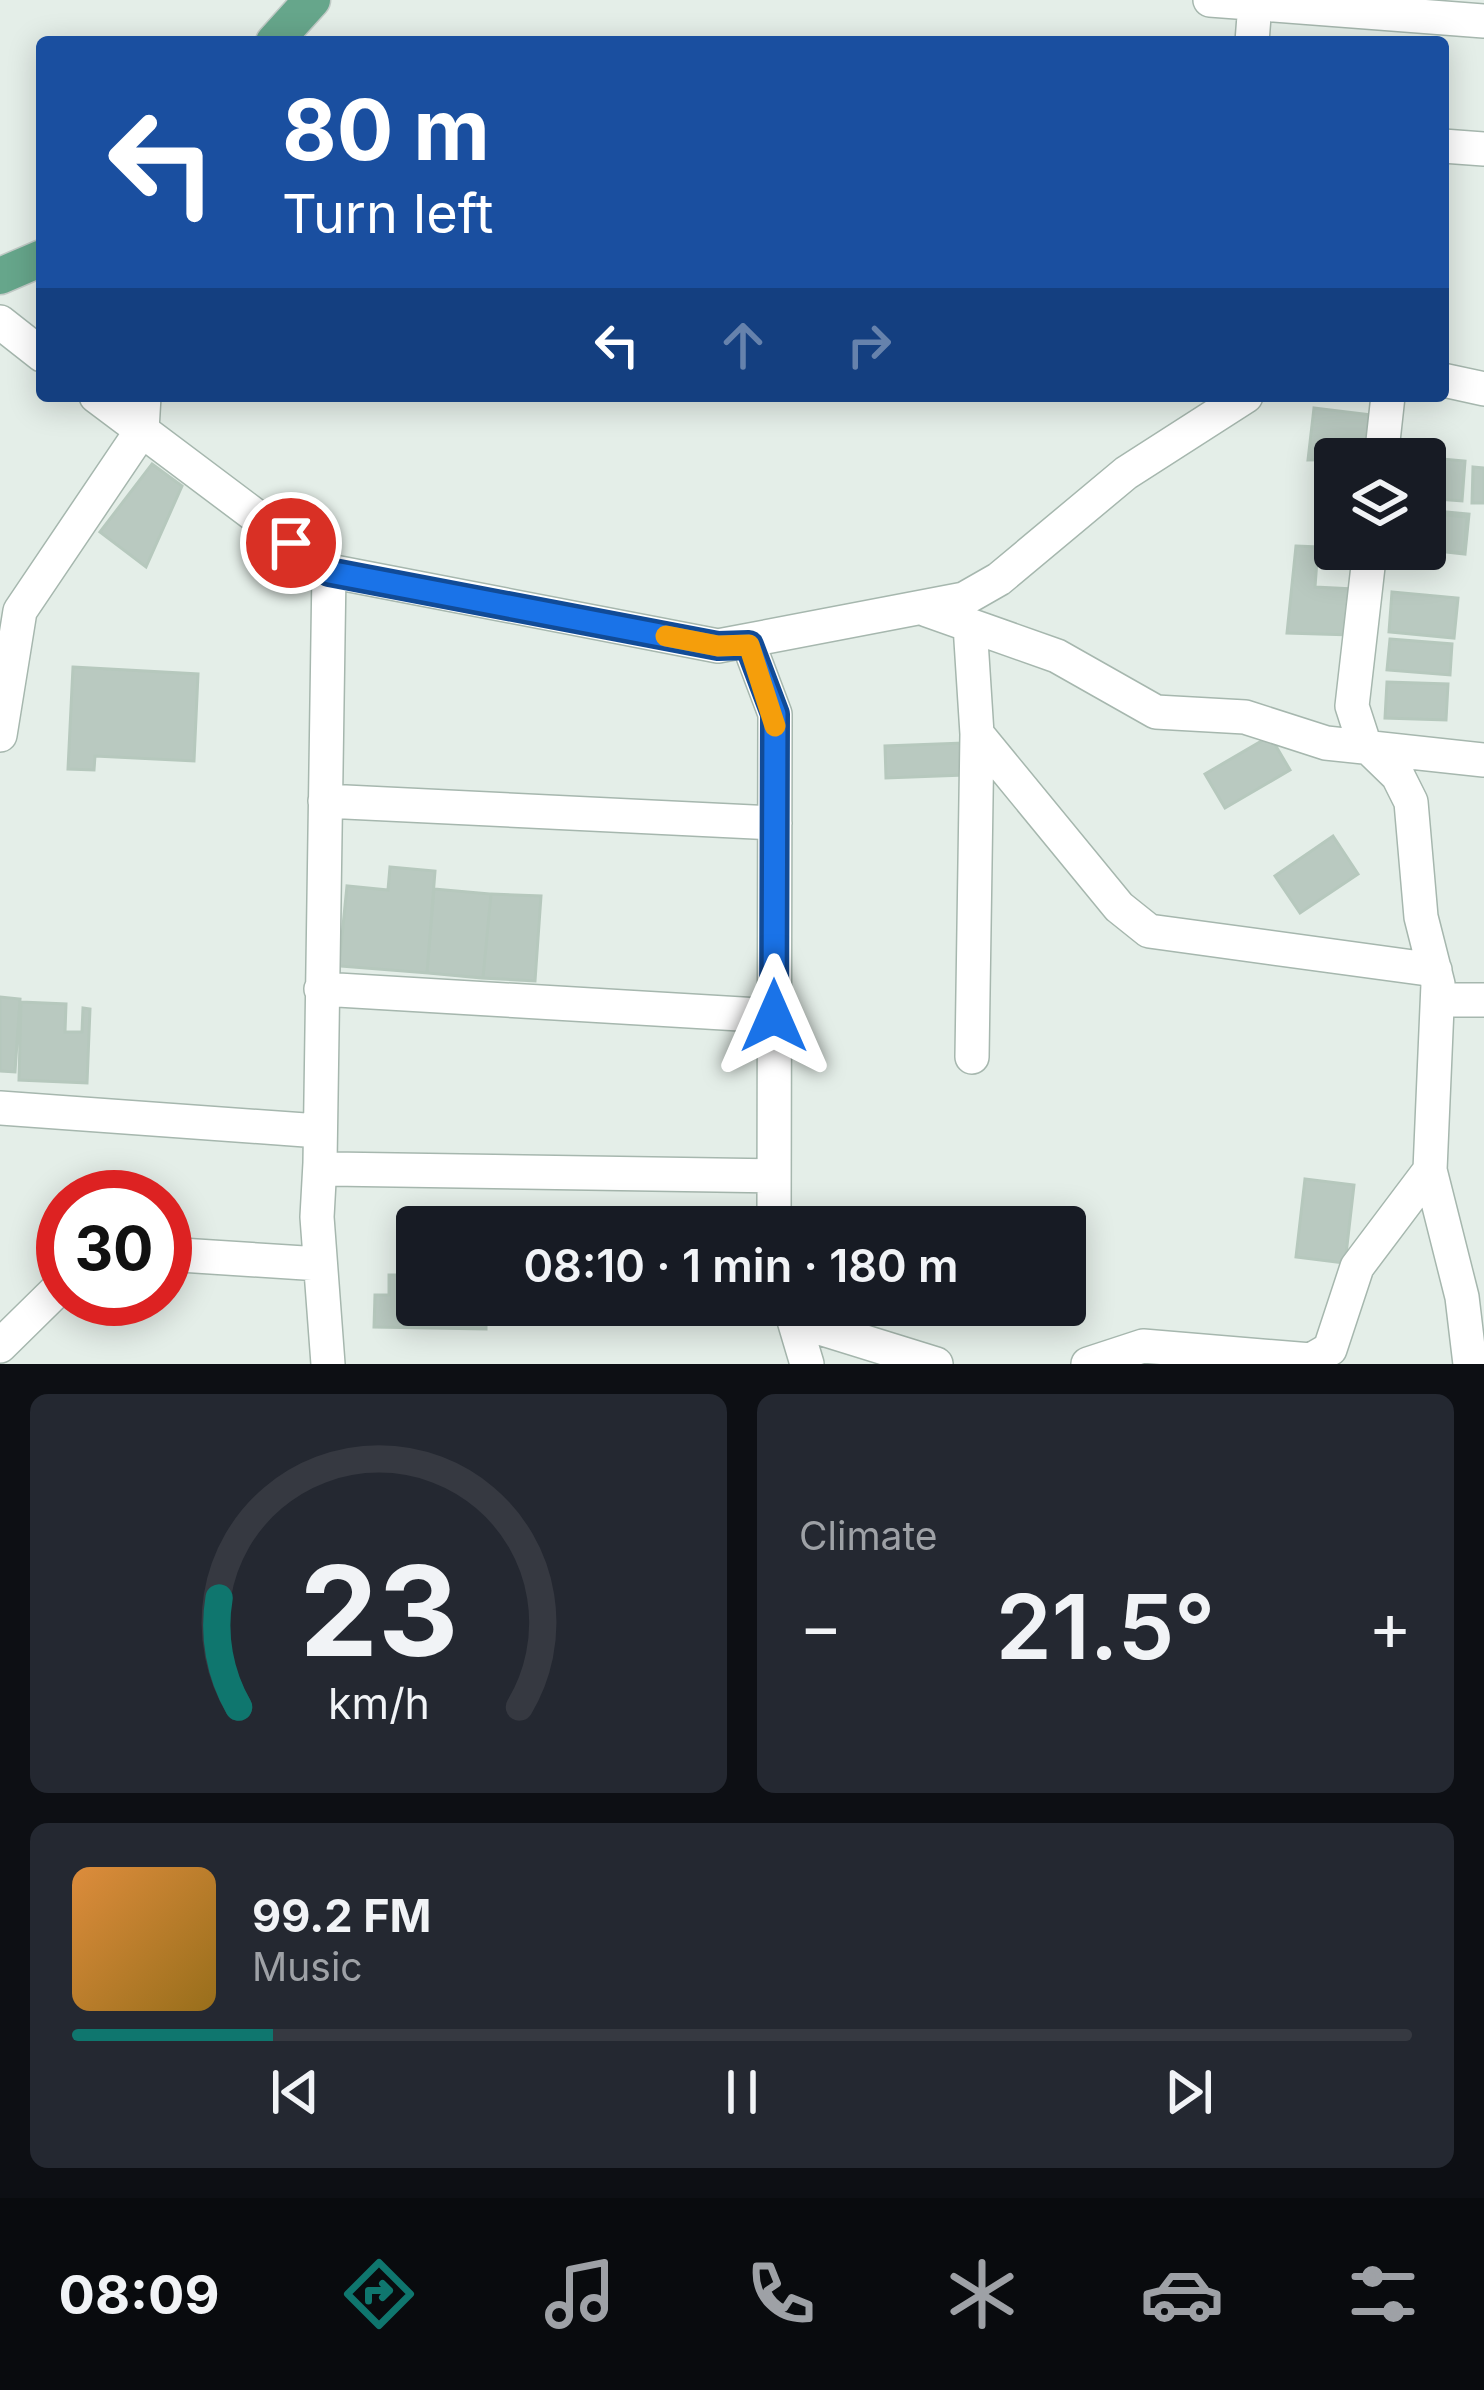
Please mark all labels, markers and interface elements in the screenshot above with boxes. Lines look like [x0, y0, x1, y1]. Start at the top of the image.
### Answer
text: 80 m [282, 79, 490, 180]
icon: left [84, 84, 240, 240]
text: Turn left [282, 181, 493, 246]
icon: left [584, 312, 650, 378]
icon: ahead [710, 312, 776, 378]
icon: right [836, 312, 902, 378]
map controls [1314, 438, 1446, 570]
button: layers [1314, 438, 1446, 570]
pin [240, 492, 342, 594]
icon: arrive [258, 510, 324, 576]
position arrow [711, 953, 837, 1079]
speed limit sign: 30 [36, 1170, 192, 1326]
text: 08:10 · 1 min · 180 m [523, 1238, 959, 1293]
text: Climate [799, 1512, 938, 1559]
text: 23 [299, 1535, 458, 1686]
text: 21.5° [996, 1572, 1215, 1681]
text: − [799, 1586, 843, 1666]
text: + [1368, 1586, 1412, 1666]
text: km/h [328, 1676, 429, 1728]
text: 99.2 FM [252, 1888, 432, 1943]
text: Music [252, 1943, 363, 1990]
icon: previous [262, 2059, 328, 2125]
icon: pause [709, 2059, 775, 2125]
icon: next [1156, 2059, 1222, 2125]
icon: directions [337, 2252, 421, 2336]
icon: music [538, 2252, 622, 2336]
icon: phone [739, 2252, 823, 2336]
icon: climate [940, 2252, 1024, 2336]
icon: car [1140, 2252, 1224, 2336]
icon: filters [1341, 2252, 1425, 2336]
text: 08:09 [58, 2262, 220, 2327]

